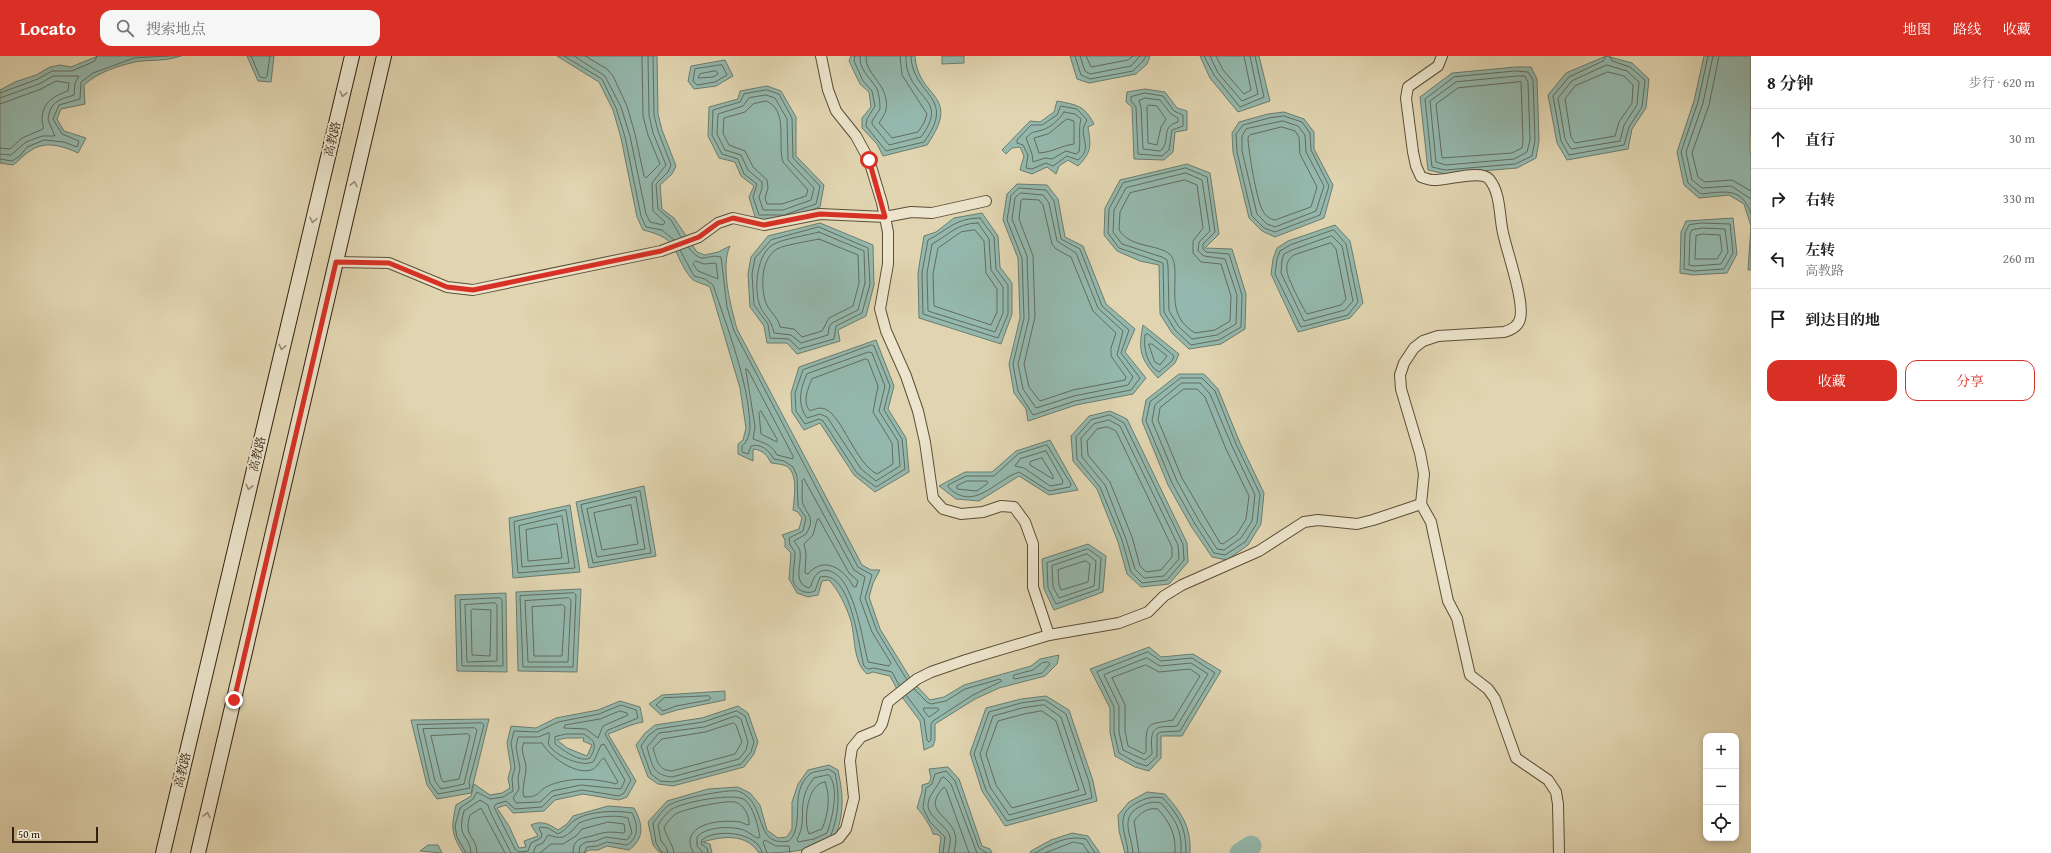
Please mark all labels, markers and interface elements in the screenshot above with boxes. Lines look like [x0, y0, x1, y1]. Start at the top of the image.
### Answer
search box [100, 10, 380, 46]
text: Locato [20, 14, 76, 42]
icon: search [114, 17, 136, 39]
text: 搜索地点 [146, 18, 206, 39]
text: 地图 [1903, 19, 1931, 39]
text: 路线 [1953, 19, 1981, 39]
text: 收藏 [2003, 19, 2031, 39]
text: 8 分钟 [1767, 70, 1814, 95]
text: 步行 · 620 m [1969, 73, 2035, 92]
one-way arrow [339, 91, 347, 97]
street label: 高教路 [320, 120, 344, 158]
icon: ahead [1767, 128, 1789, 150]
text: 直行 [1805, 129, 1835, 150]
text: 30 m [2009, 129, 2035, 148]
route start [860, 151, 878, 169]
one-way arrow [350, 181, 358, 187]
icon: right [1767, 188, 1789, 210]
text: 右转 [1805, 189, 1835, 210]
text: 330 m [2003, 189, 2035, 208]
one-way arrow [309, 217, 317, 224]
text: 左转 [1805, 239, 1835, 260]
icon: left [1767, 248, 1789, 270]
text: 260 m [2003, 249, 2035, 268]
text: 高教路 [1805, 261, 1844, 280]
icon: arrive [1767, 308, 1789, 330]
text: 到达目的地 [1805, 309, 1880, 330]
one-way arrow [279, 344, 287, 350]
button: 收藏 [1767, 360, 1897, 401]
button: 分享 [1905, 360, 2035, 401]
street label: 高教路 [245, 435, 269, 473]
one-way arrow [245, 483, 254, 490]
route end [225, 691, 243, 709]
map controls [1703, 733, 1739, 841]
button: + [1703, 733, 1739, 769]
street label: 高教路 [170, 751, 194, 789]
button: − [1703, 769, 1739, 805]
button: locate [1703, 805, 1739, 841]
one-way arrow [203, 812, 211, 818]
scale bar [12, 825, 98, 844]
text: 50 m [18, 826, 40, 842]

